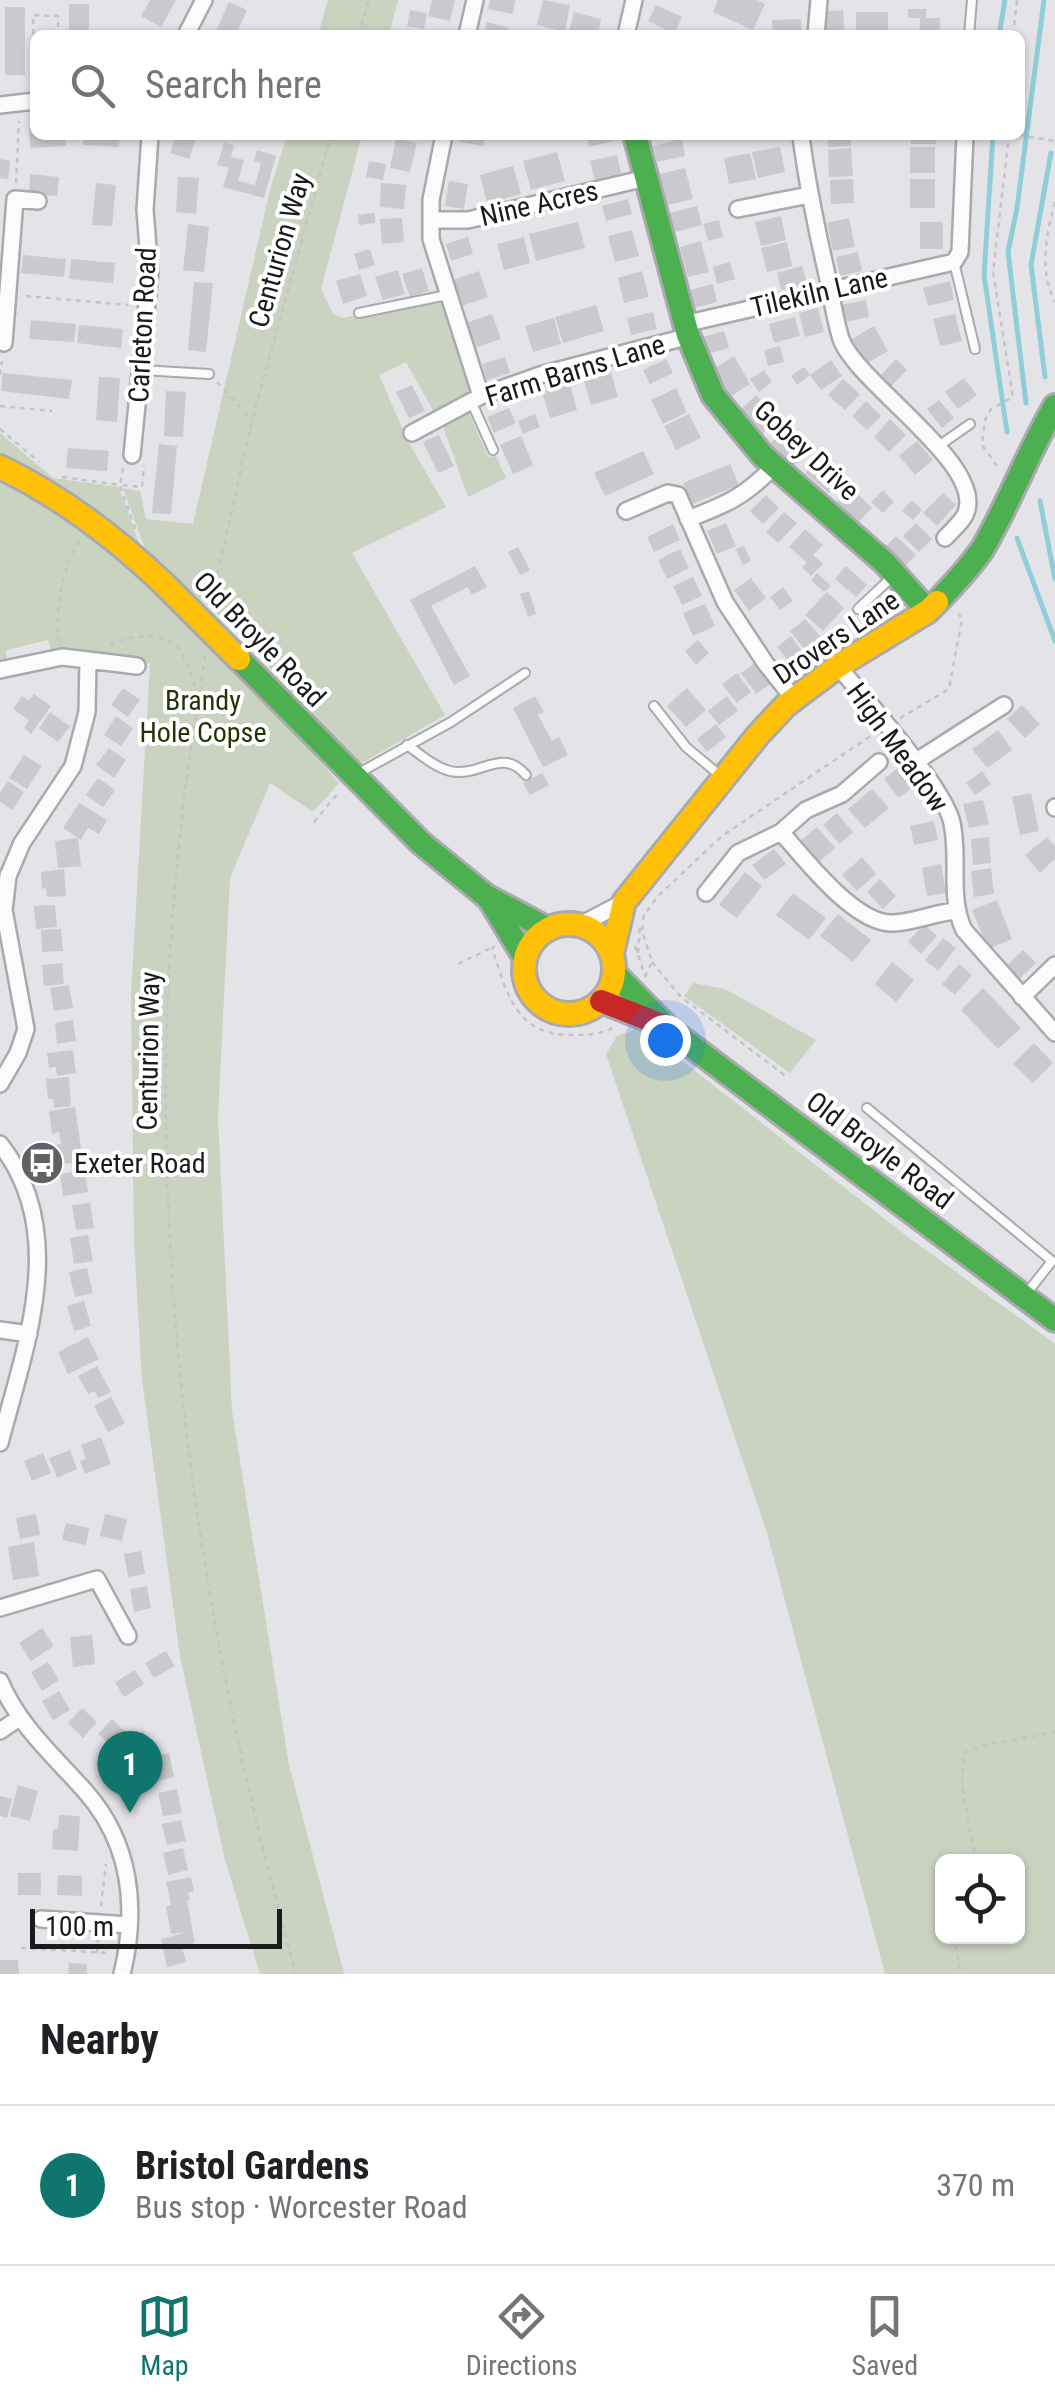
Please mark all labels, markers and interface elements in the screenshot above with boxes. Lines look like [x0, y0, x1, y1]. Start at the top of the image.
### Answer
search box [30, 30, 1025, 140]
icon: search [65, 58, 120, 113]
text: Search here [145, 63, 322, 107]
street label: Centurion Way [242, 169, 317, 331]
street label: Nine Acres [477, 174, 601, 233]
street label: Carleton Road [122, 246, 163, 404]
street label: Tilekiln Lane [747, 261, 891, 324]
street label: Farm Barns Lane [481, 328, 669, 413]
street label: Gobey Drive [747, 394, 866, 507]
street label: Old Broyle Road [187, 565, 332, 714]
street label: Drovers Lane [767, 583, 905, 691]
street label: High Meadow [840, 676, 955, 818]
park label: Brandy Hole Copse [139, 684, 267, 749]
street label: Centurion Way [131, 971, 166, 1131]
your location [640, 1015, 691, 1066]
street label: Old Broyle Road [800, 1085, 959, 1216]
bus stop icon: Exeter Road [19, 1140, 65, 1186]
place label: Exeter Road [74, 1147, 206, 1180]
pin: 1 [98, 1730, 162, 1813]
map controls [935, 1854, 1025, 1944]
button: locate [935, 1854, 1025, 1944]
scale bar [30, 1904, 282, 1948]
text: 100 m [45, 1910, 114, 1943]
text: Nearby [40, 2015, 159, 2064]
text: Bristol Gardens [135, 2144, 369, 2188]
text: 1 [64, 2166, 81, 2204]
text: 370 m [936, 2166, 1015, 2204]
text: Bus stop · Worcester Road [135, 2188, 468, 2226]
tab: Map [137, 2289, 192, 2382]
tab: Directions [466, 2289, 578, 2382]
tab: Saved [851, 2289, 918, 2382]

